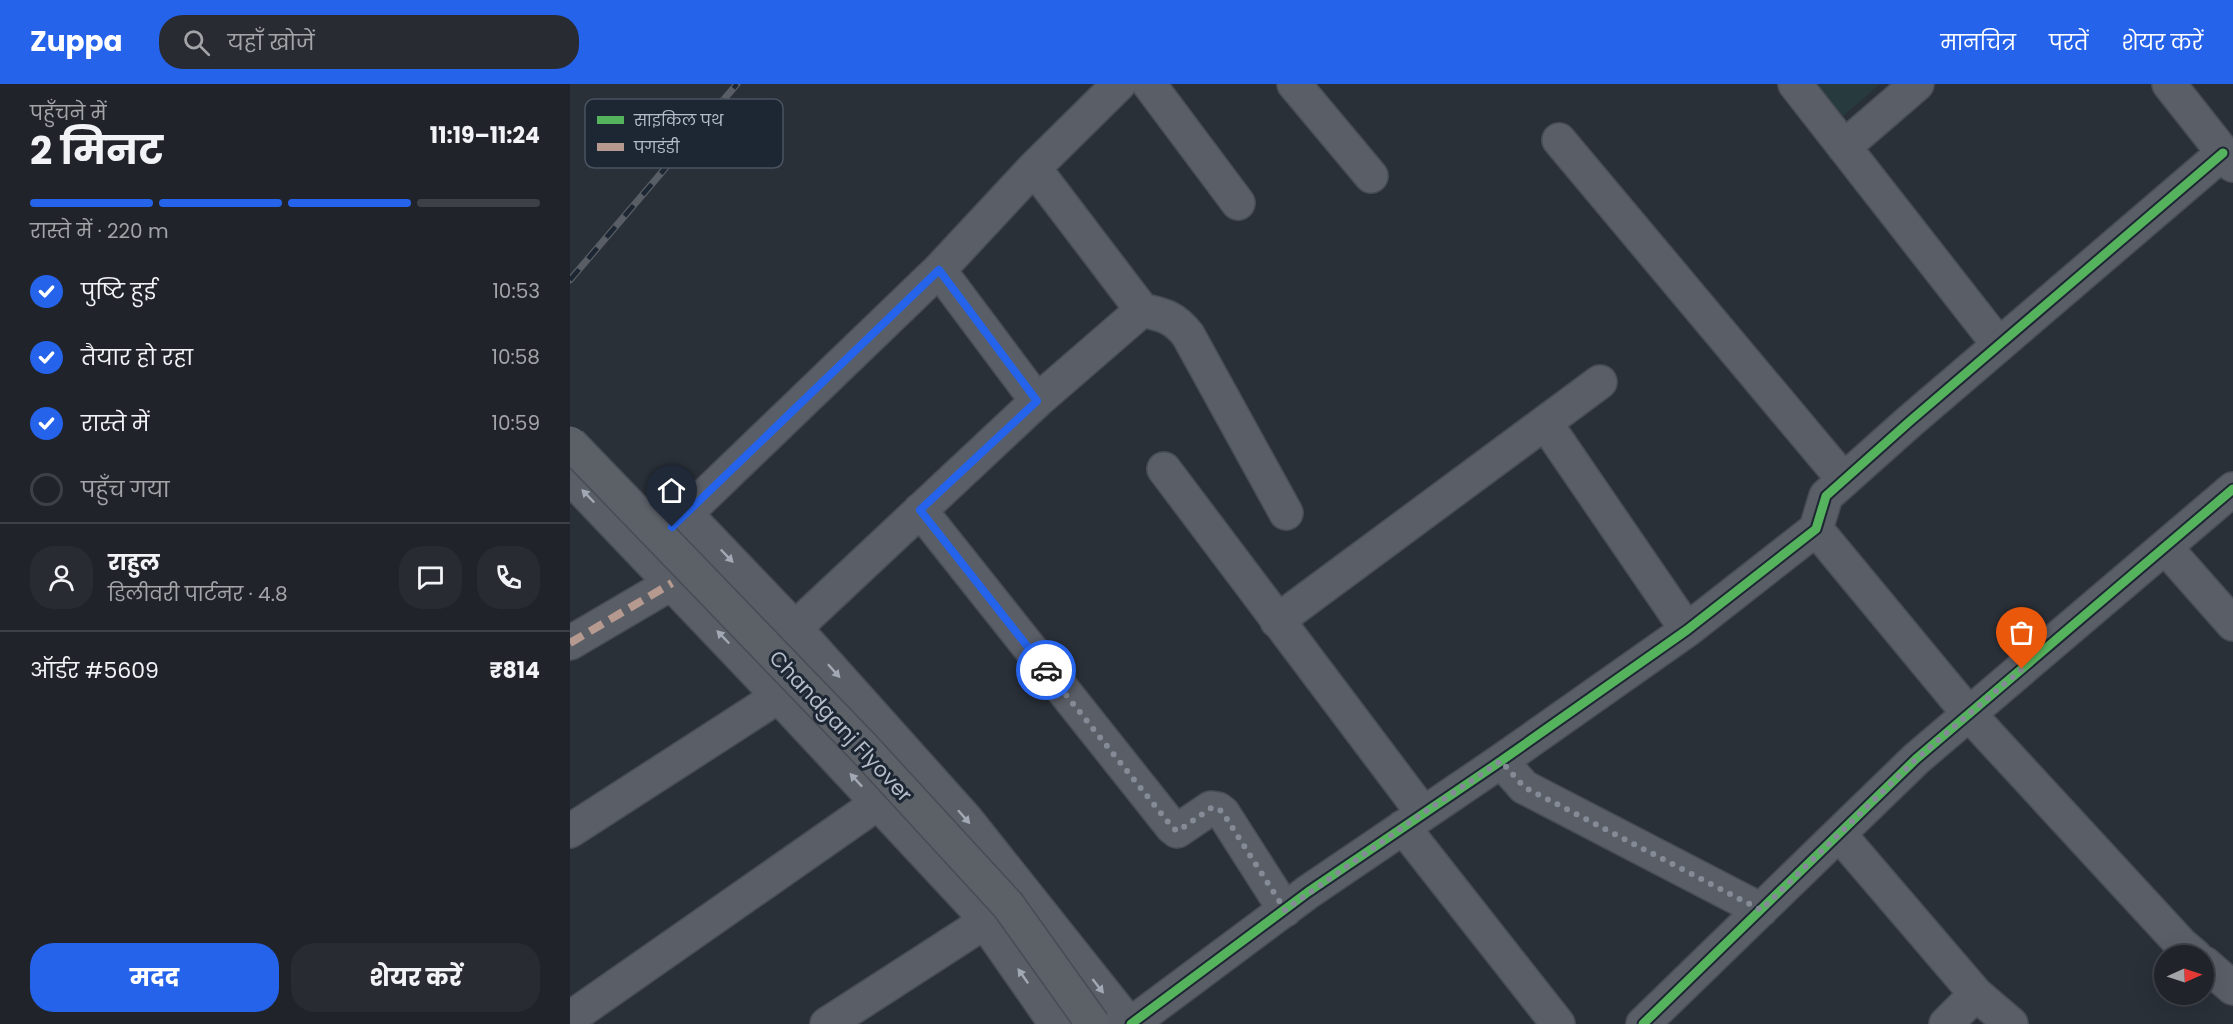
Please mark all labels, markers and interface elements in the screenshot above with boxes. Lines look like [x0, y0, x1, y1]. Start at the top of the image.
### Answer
search box [159, 15, 579, 69]
text: Zuppa [30, 22, 123, 61]
icon: search [180, 26, 213, 59]
text: यहाँ खोजें [228, 27, 315, 58]
text: मानचित्र [1940, 28, 2016, 57]
text: परतें [2049, 28, 2088, 57]
text: शेयर करें [2121, 28, 2203, 57]
text: पहुँचने में [30, 99, 106, 127]
legend [585, 99, 783, 168]
text: साइकिल पथ [633, 109, 724, 132]
text: 11:19–11:24 [430, 120, 540, 151]
text: 2 मिनट [30, 123, 163, 178]
text: पगडंडी [633, 136, 681, 159]
text: रास्ते में · 220 m [30, 217, 169, 245]
icon: check [30, 275, 63, 308]
text: पुष्टि हुई [81, 276, 156, 307]
text: 10:53 [492, 277, 540, 305]
icon: check [30, 341, 63, 374]
text: तैयार हो रहा [81, 342, 193, 373]
text: 10:58 [492, 343, 540, 371]
icon: check [30, 407, 63, 440]
text: रास्ते में [81, 408, 149, 439]
text: 10:59 [492, 409, 540, 437]
pin [646, 465, 697, 527]
text: पहुँच गया [81, 474, 169, 505]
icon: home [655, 474, 688, 507]
one-way arrow [582, 489, 596, 503]
button: person [30, 546, 93, 609]
button: chat [399, 546, 462, 609]
button: phone [477, 546, 540, 609]
text: राहुल [108, 547, 160, 578]
one-way arrow [719, 549, 733, 563]
text: डिलीवरी पार्टनर · 4.8 [108, 580, 288, 608]
pin [1996, 607, 2047, 669]
icon: bag [2005, 616, 2038, 649]
one-way arrow [717, 630, 731, 644]
courier [1016, 640, 1076, 700]
street label: Chandganj Flyover [763, 644, 919, 808]
icon: car [1030, 654, 1063, 687]
text: ऑर्डर #5609 [30, 655, 159, 686]
text: ₹814 [489, 655, 540, 686]
one-way arrow [827, 663, 840, 678]
one-way arrow [849, 772, 863, 787]
one-way arrow [957, 809, 970, 824]
button: मदद [30, 943, 279, 1012]
button: शेयर करें [291, 943, 540, 1012]
north arrow [2154, 945, 2214, 1005]
map controls [2154, 945, 2214, 1005]
one-way arrow [1018, 968, 1029, 984]
one-way arrow [1092, 978, 1104, 993]

